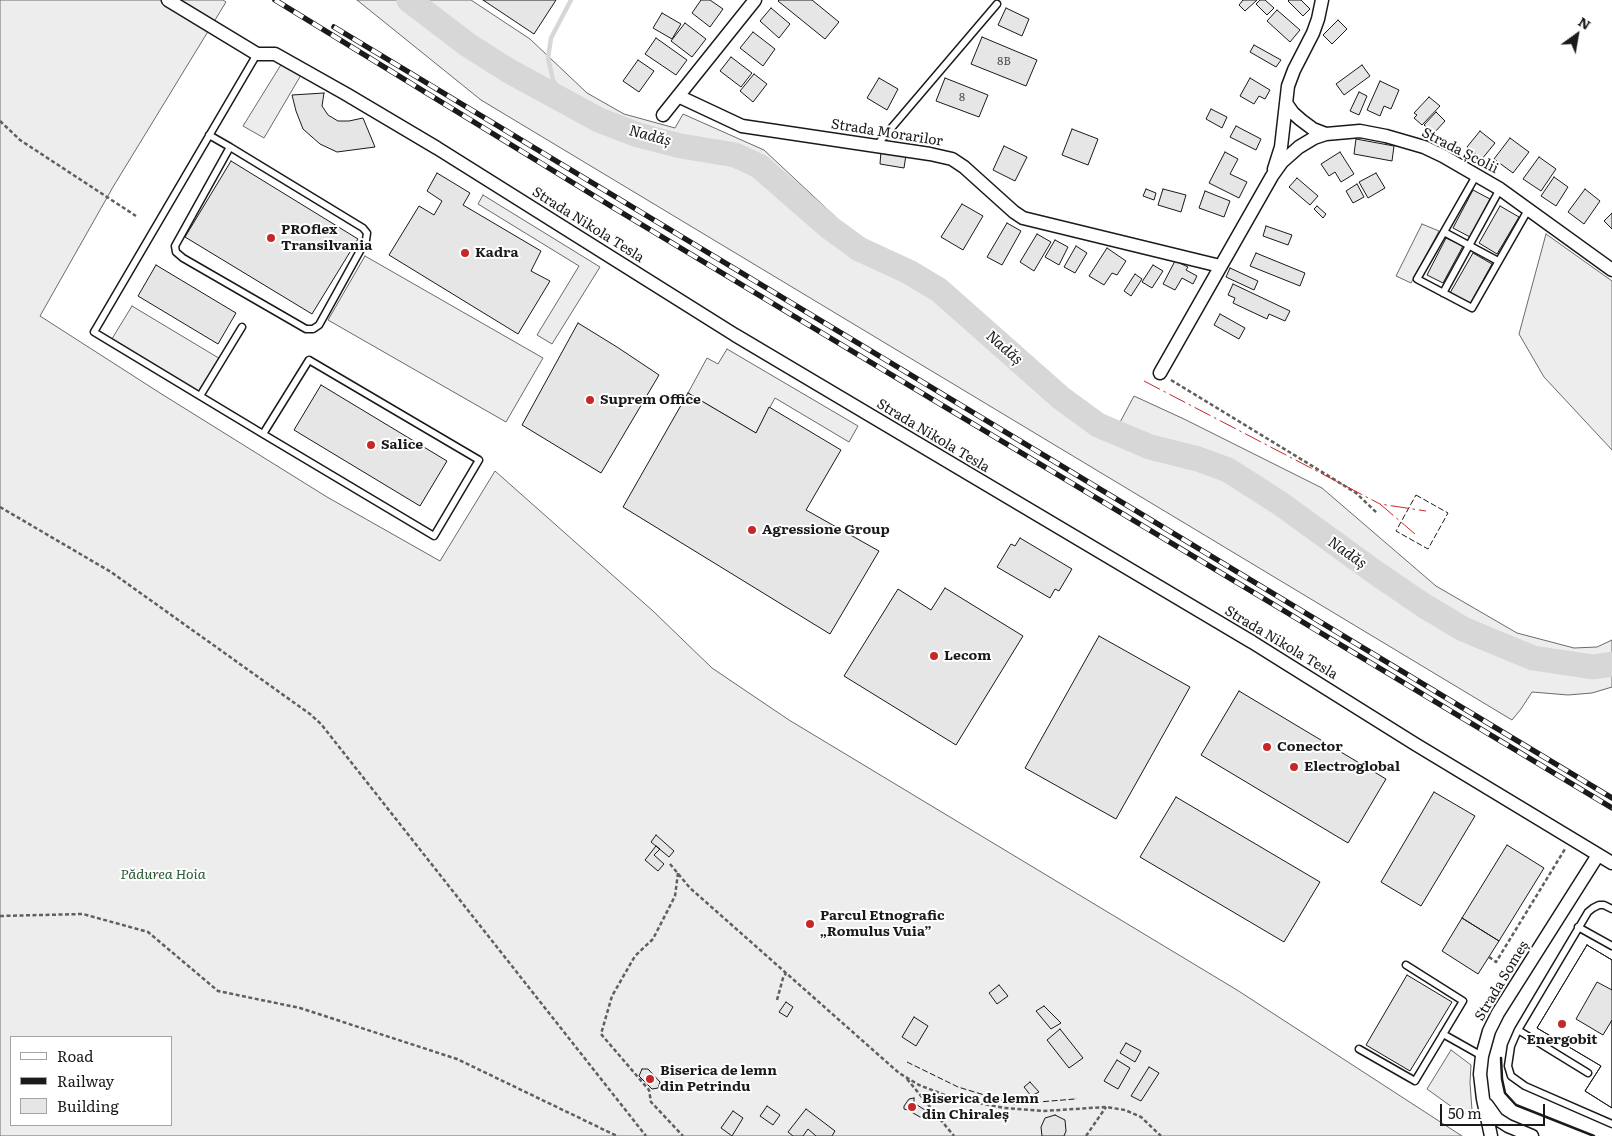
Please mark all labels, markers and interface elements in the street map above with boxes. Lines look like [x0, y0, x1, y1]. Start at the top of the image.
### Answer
north arrow [1552, 10, 1602, 60]
text: N [1575, 11, 1595, 34]
house number: 8B [997, 55, 1011, 69]
house number: 8 [959, 91, 965, 105]
street label: Strada Morarilor [830, 116, 944, 150]
water label: Nadăș [627, 122, 673, 150]
street label: Strada Școlii [1419, 124, 1501, 178]
street label: Strada Nikola Tesla [529, 184, 647, 266]
place label: PROflex Transilvania [281, 222, 372, 254]
marker: PROflex Transilvania [265, 232, 277, 244]
place label: Kadra [475, 245, 519, 261]
marker: Kadra [459, 247, 471, 259]
water label: Nadăș [982, 327, 1026, 369]
place label: Suprem Office [600, 392, 701, 408]
marker: Suprem Office [584, 394, 596, 406]
street label: Strada Nikola Tesla [873, 396, 993, 476]
place label: Salice [381, 437, 423, 453]
marker: Salice [365, 439, 377, 451]
place label: Agressione Group [762, 522, 890, 538]
marker: Agressione Group [746, 524, 758, 536]
water label: Nadăș [1324, 533, 1370, 573]
street label: Strada Nikola Tesla [1221, 603, 1341, 683]
place label: Lecom [944, 648, 991, 664]
marker: Lecom [928, 650, 940, 662]
place label: Conector [1277, 739, 1343, 755]
marker: Conector [1261, 741, 1273, 753]
place label: Electroglobal [1304, 759, 1400, 775]
marker: Electroglobal [1288, 761, 1300, 773]
park label: Pădurea Hoia [120, 867, 206, 883]
place label: Parcul Etnografic „Romulus Vuia” [820, 908, 945, 940]
marker: Parcul Etnografic „Romulus Vuia” [804, 918, 816, 930]
street label: Strada Someș [1472, 938, 1532, 1024]
marker: Energobit [1556, 1018, 1568, 1030]
place label: Energobit [1527, 1032, 1597, 1048]
legend [10, 1036, 172, 1126]
text: Road [57, 1044, 93, 1067]
place label: Biserica de lemn din Petrindu [660, 1063, 777, 1096]
text: Railway [57, 1069, 114, 1092]
marker: Biserica de lemn din Petrindu [644, 1073, 656, 1085]
place label: Biserica de lemn din Chiraleș [922, 1091, 1039, 1124]
text: Building [57, 1094, 119, 1117]
scale bar [1442, 1094, 1547, 1126]
marker: Biserica de lemn din Chiraleș [906, 1101, 918, 1113]
text: 50 m [1448, 1101, 1482, 1124]

